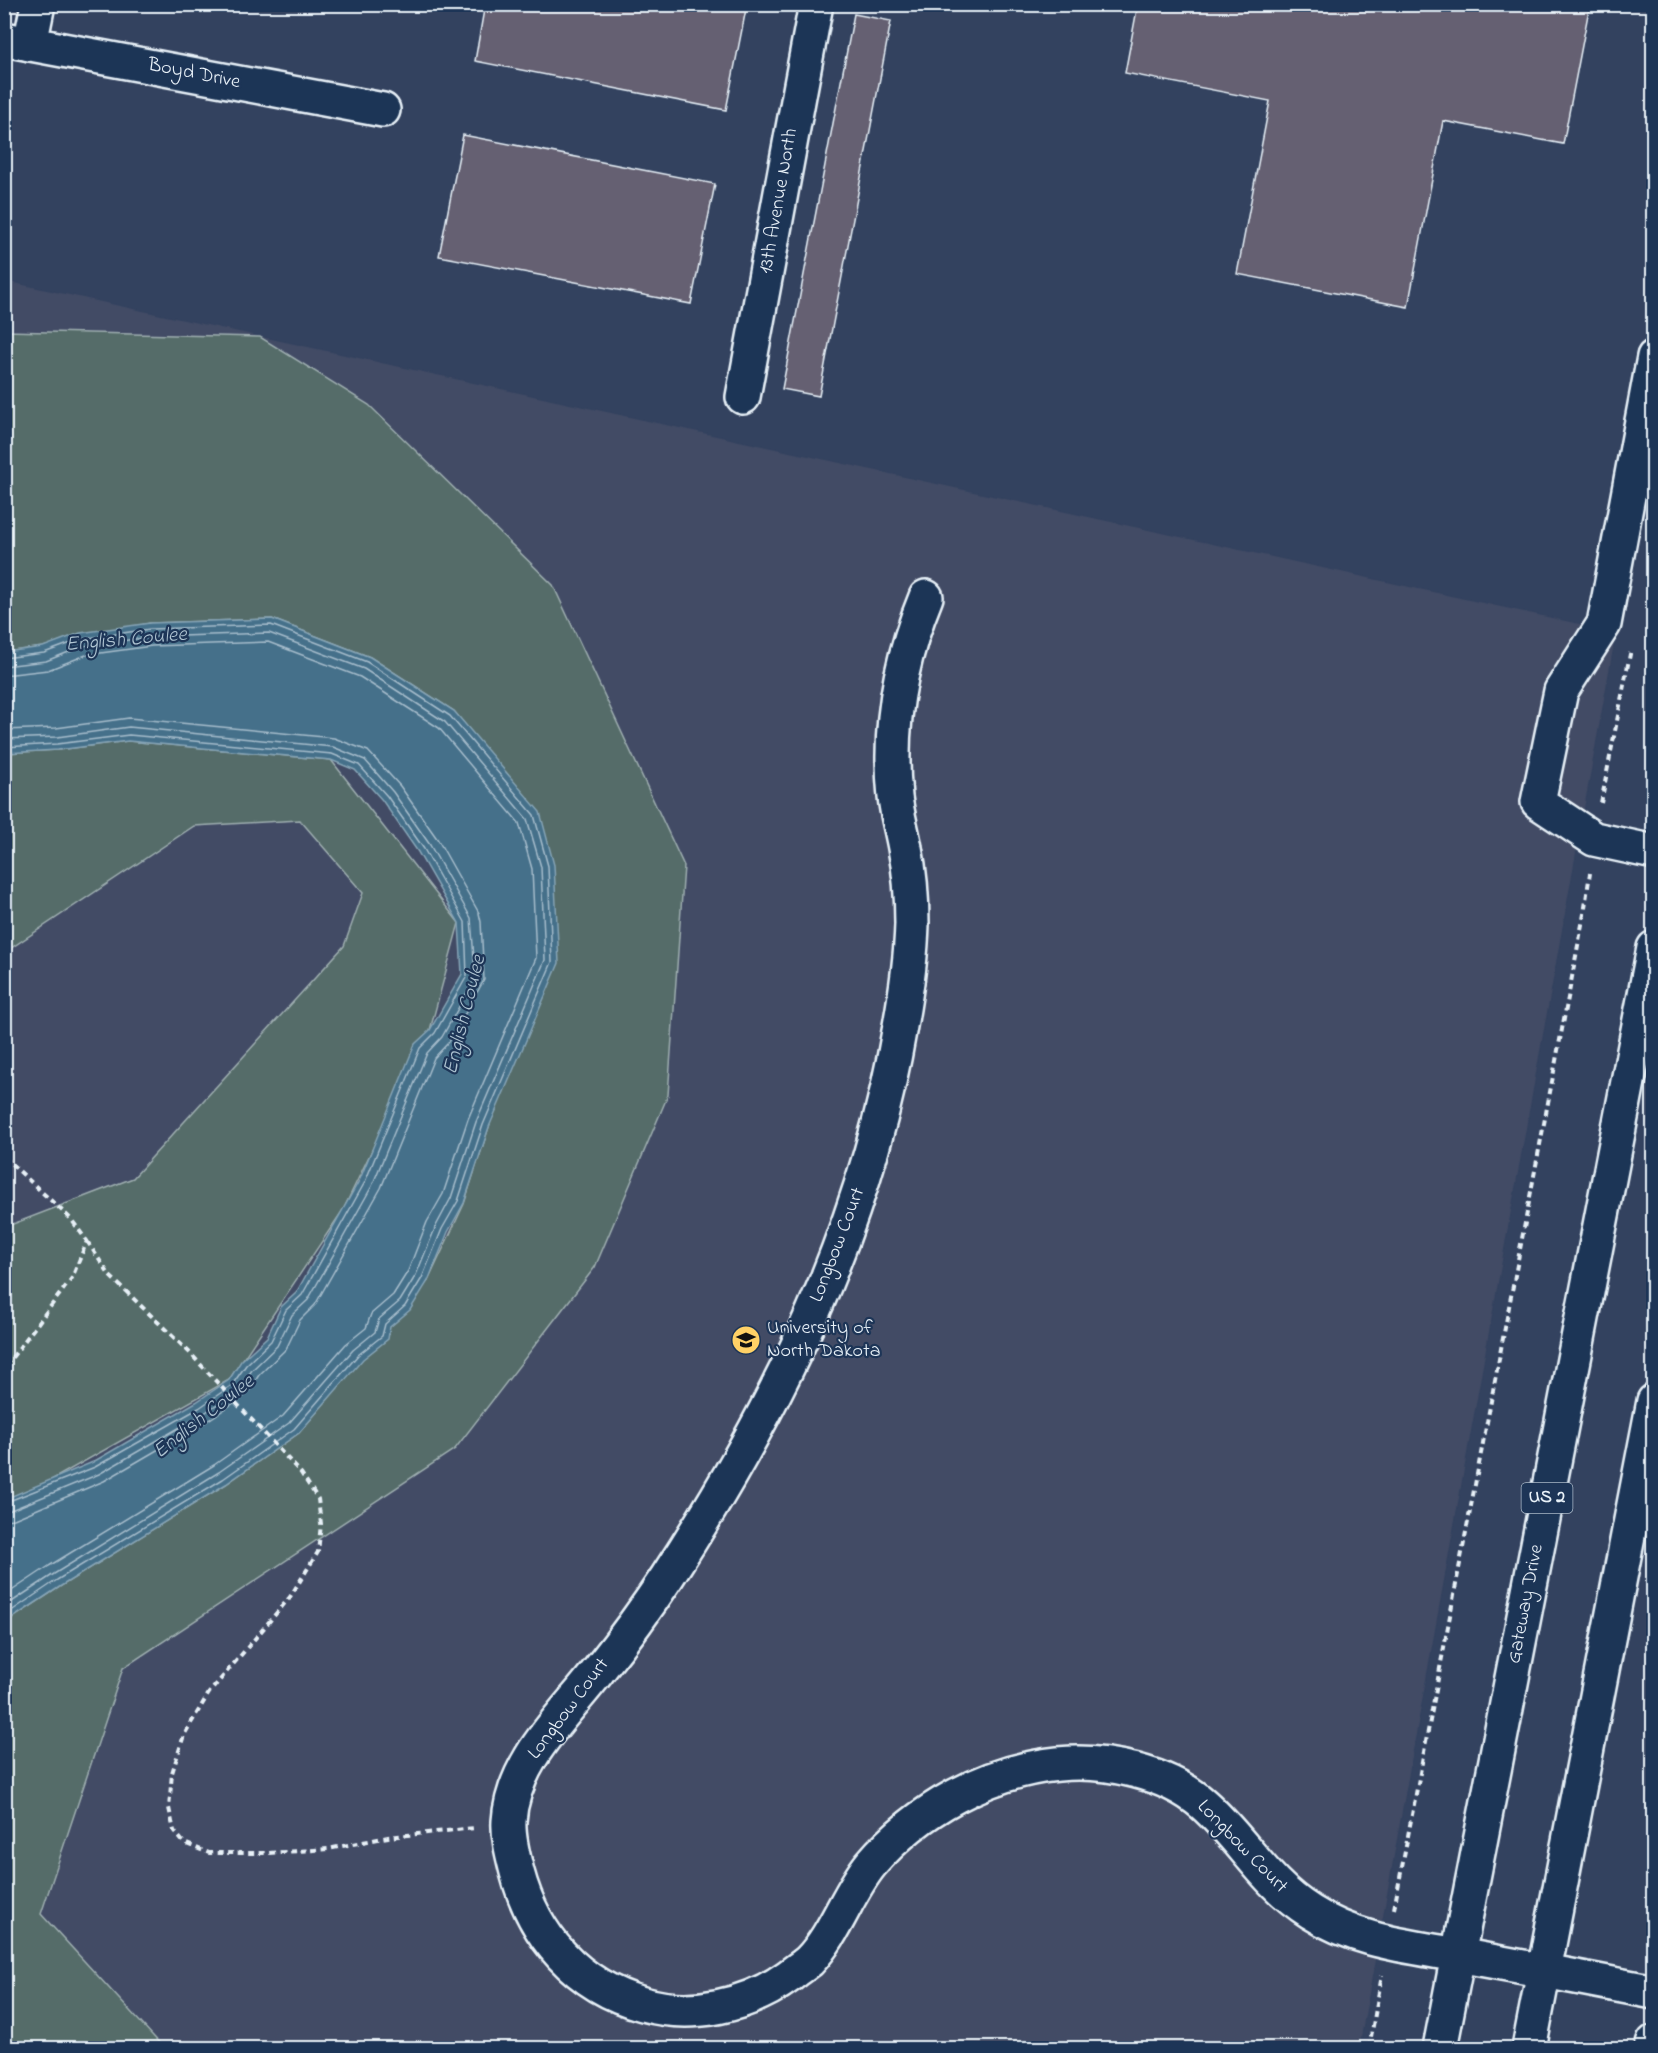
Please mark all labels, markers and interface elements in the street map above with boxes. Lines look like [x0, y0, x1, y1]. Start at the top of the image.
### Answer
street label: Boyd Drive [144, 51, 243, 97]
street label: 13th Avenue North [752, 126, 806, 276]
water label: English Coulee [64, 620, 190, 661]
water label: English Coulee [436, 951, 496, 1078]
street label: Longbow Court [803, 1183, 874, 1307]
place label: University of North Dakota [767, 1314, 880, 1366]
school or university icon: University of North Dakota [730, 1324, 762, 1356]
water label: English Coulee [147, 1367, 263, 1467]
road number: US 2 [1522, 1483, 1572, 1513]
street label: Gateway Drive [1500, 1542, 1552, 1666]
street label: Longbow Court [521, 1652, 618, 1766]
street label: Longbow Court [1189, 1794, 1295, 1901]

